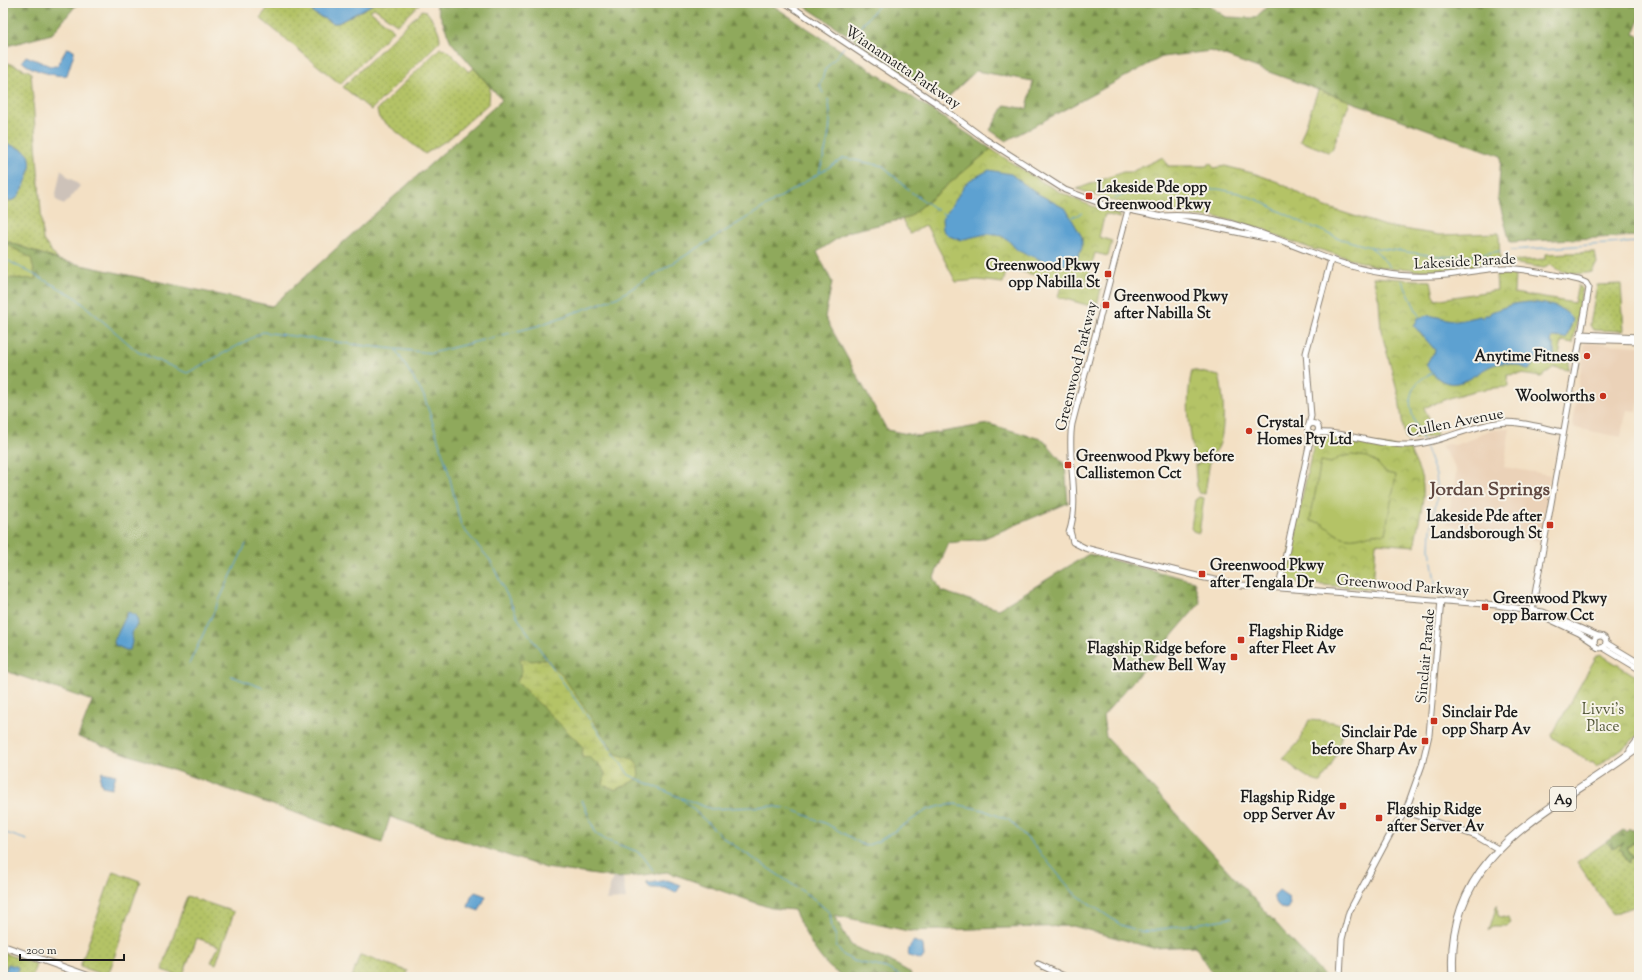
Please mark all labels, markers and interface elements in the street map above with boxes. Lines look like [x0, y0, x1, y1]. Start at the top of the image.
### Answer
street label: Wianamatta Parkway [840, 21, 965, 115]
place label: Lakeside Pde opp Greenwood Pkwy [1097, 178, 1212, 216]
marker: Lakeside Pde opp Greenwood Pkwy [1084, 191, 1094, 201]
street label: Lakeside Parade [1414, 249, 1517, 276]
place label: Greenwood Pkwy opp Nabilla St [986, 256, 1101, 294]
marker: Greenwood Pkwy opp Nabilla St [1103, 269, 1113, 279]
place label: Greenwood Pkwy after Nabilla St [1114, 287, 1229, 325]
street label: Greenwood Parkway [1051, 299, 1104, 433]
marker: Greenwood Pkwy after Nabilla St [1101, 300, 1111, 310]
place label: Anytime Fitness [1474, 347, 1579, 368]
marker: Anytime Fitness [1582, 351, 1592, 361]
place label: Woolworths [1515, 387, 1595, 408]
marker: Woolworths [1598, 391, 1608, 401]
street label: Cullen Avenue [1405, 404, 1505, 443]
place label: Crystal Homes Pty Ltd [1257, 413, 1353, 451]
marker: Crystal Homes Pty Ltd [1244, 426, 1254, 436]
place label: Greenwood Pkwy before Callistemon Cct [1076, 447, 1234, 485]
marker: Greenwood Pkwy before Callistemon Cct [1063, 460, 1073, 470]
district label: Jordan Springs [1428, 477, 1551, 504]
place label: Lakeside Pde after Landsborough St [1426, 507, 1543, 545]
marker: Lakeside Pde after Landsborough St [1545, 520, 1555, 530]
place label: Greenwood Pkwy after Tengala Dr [1210, 556, 1325, 594]
marker: Greenwood Pkwy after Tengala Dr [1197, 569, 1207, 579]
street label: Greenwood Parkway [1336, 570, 1471, 603]
place label: Greenwood Pkwy opp Barrow Cct [1493, 589, 1608, 627]
marker: Greenwood Pkwy opp Barrow Cct [1480, 602, 1490, 612]
street label: Sinclair Parade [1412, 608, 1441, 705]
place label: Flagship Ridge after Fleet Av [1249, 622, 1343, 660]
marker: Flagship Ridge after Fleet Av [1236, 635, 1246, 645]
place label: Flagship Ridge before Mathew Bell Way [1087, 639, 1227, 677]
marker: Flagship Ridge before Mathew Bell Way [1229, 652, 1239, 662]
park label: Livvi's Place [1582, 700, 1624, 738]
place label: Sinclair Pde opp Sharp Av [1442, 703, 1531, 741]
marker: Sinclair Pde opp Sharp Av [1429, 716, 1439, 726]
place label: Sinclair Pde before Sharp Av [1311, 723, 1417, 761]
marker: Sinclair Pde before Sharp Av [1420, 736, 1430, 746]
road number: A9 [1550, 787, 1576, 811]
place label: Flagship Ridge opp Server Av [1241, 788, 1335, 826]
place label: Flagship Ridge after Server Av [1387, 800, 1484, 838]
marker: Flagship Ridge opp Server Av [1338, 801, 1348, 811]
marker: Flagship Ridge after Server Av [1374, 813, 1384, 823]
scale bar [20, 936, 124, 962]
text: 200 m [26, 942, 57, 960]

